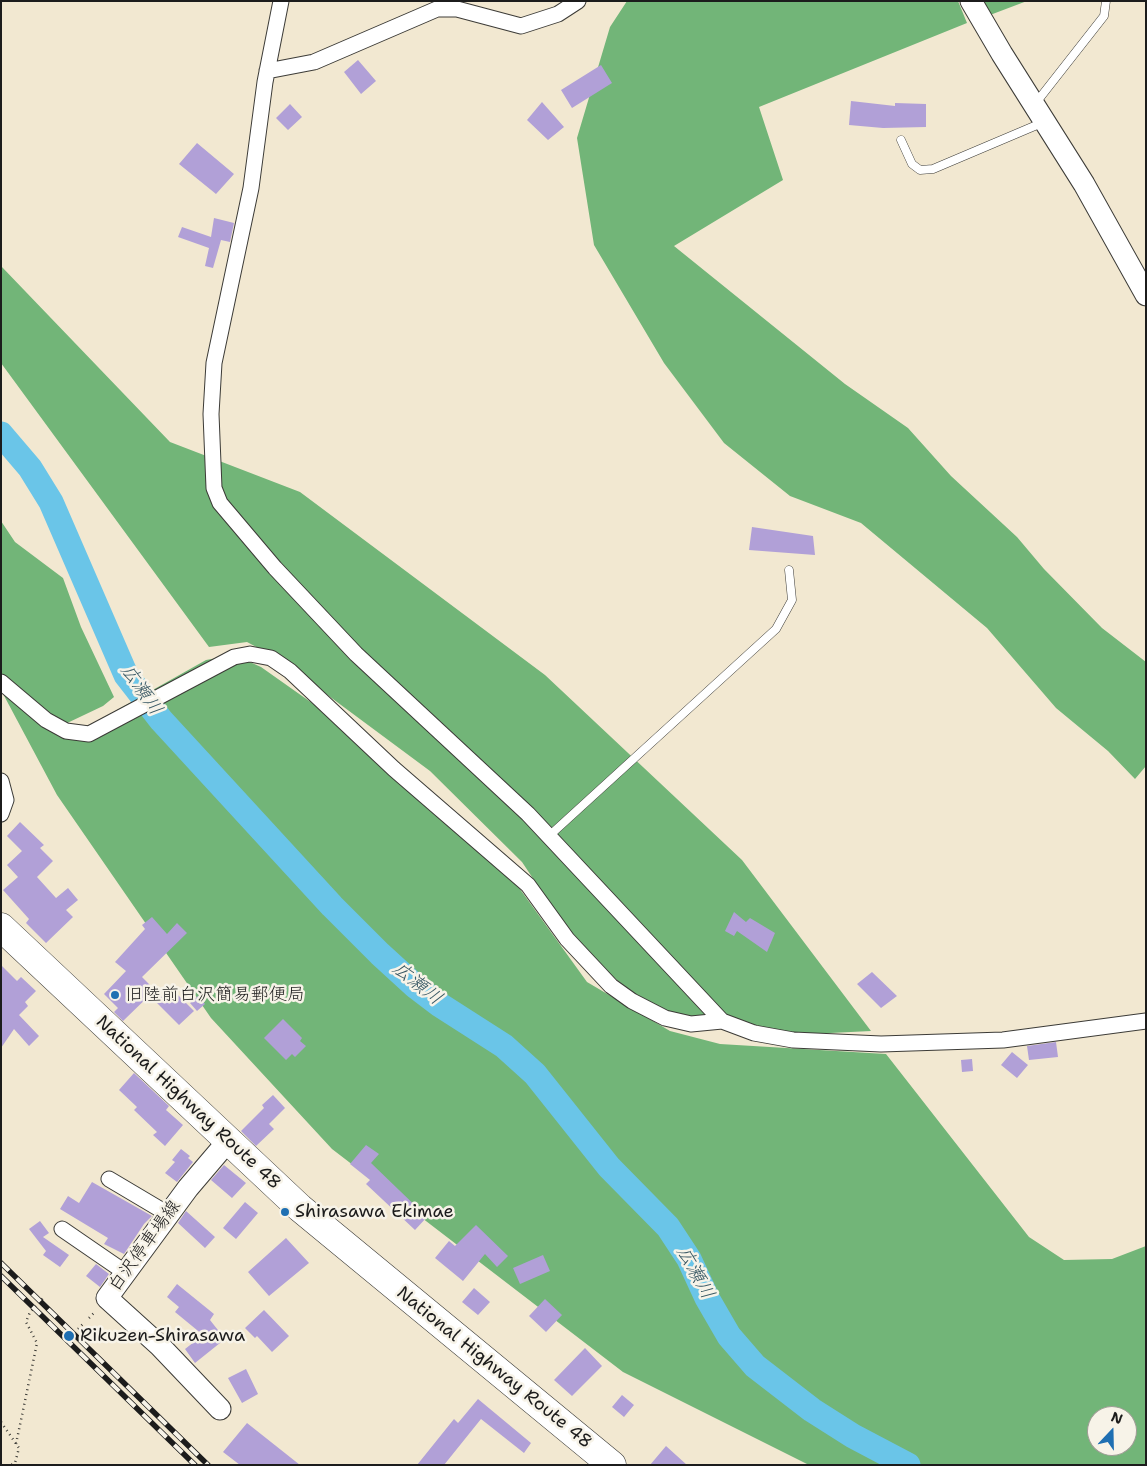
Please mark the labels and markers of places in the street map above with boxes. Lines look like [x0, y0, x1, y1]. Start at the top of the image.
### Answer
place label: 旧陸前白沢簡易郵便局 [125, 984, 305, 1006]
marker: 旧陸前白沢簡易郵便局 [109, 989, 121, 1001]
place label: Shirasawa Ekimae [295, 1201, 454, 1223]
marker: Shirasawa Ekimae [279, 1206, 291, 1218]
place label: Rikuzen-Shirasawa [80, 1325, 245, 1347]
marker: Rikuzen-Shirasawa [62, 1329, 76, 1343]

